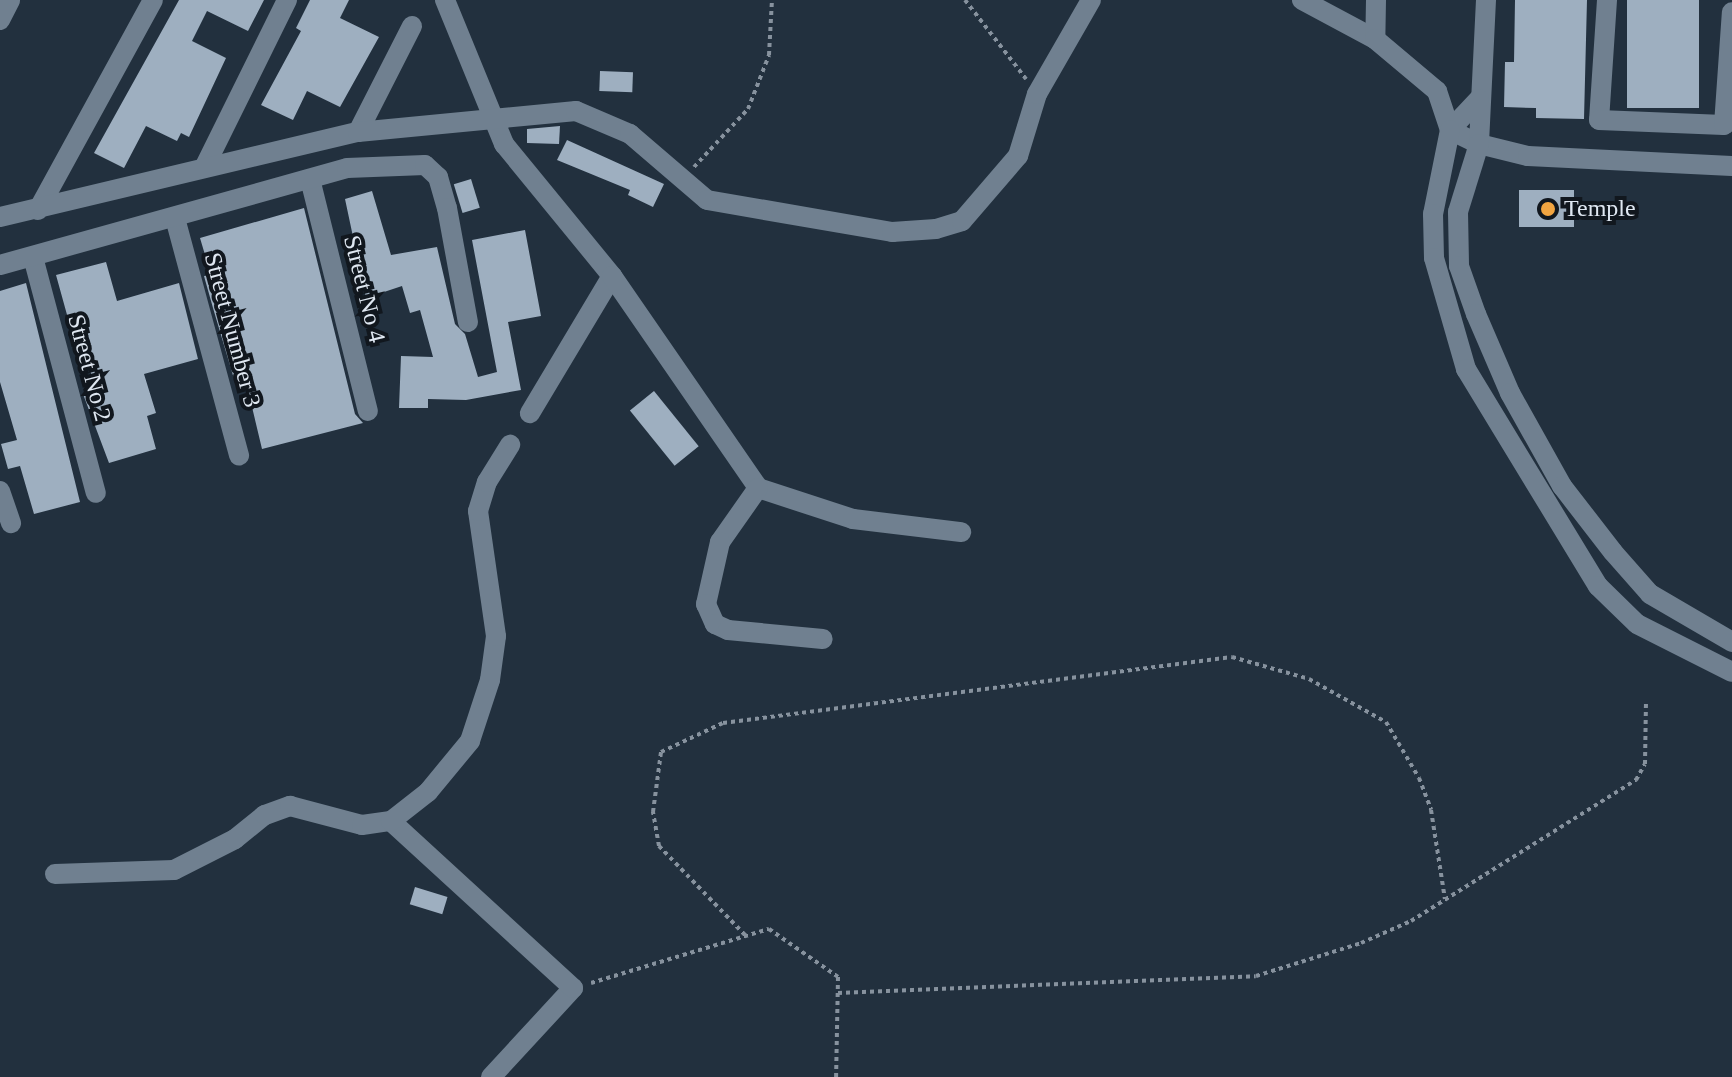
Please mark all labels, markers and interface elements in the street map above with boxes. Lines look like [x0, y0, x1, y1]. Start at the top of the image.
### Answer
place label: Temple [1564, 195, 1636, 223]
marker: Temple [1539, 200, 1557, 218]
street label: Street No 4 [337, 232, 391, 346]
street label: Street Number 3 [198, 250, 266, 410]
street label: Street No 2 [61, 311, 117, 425]

